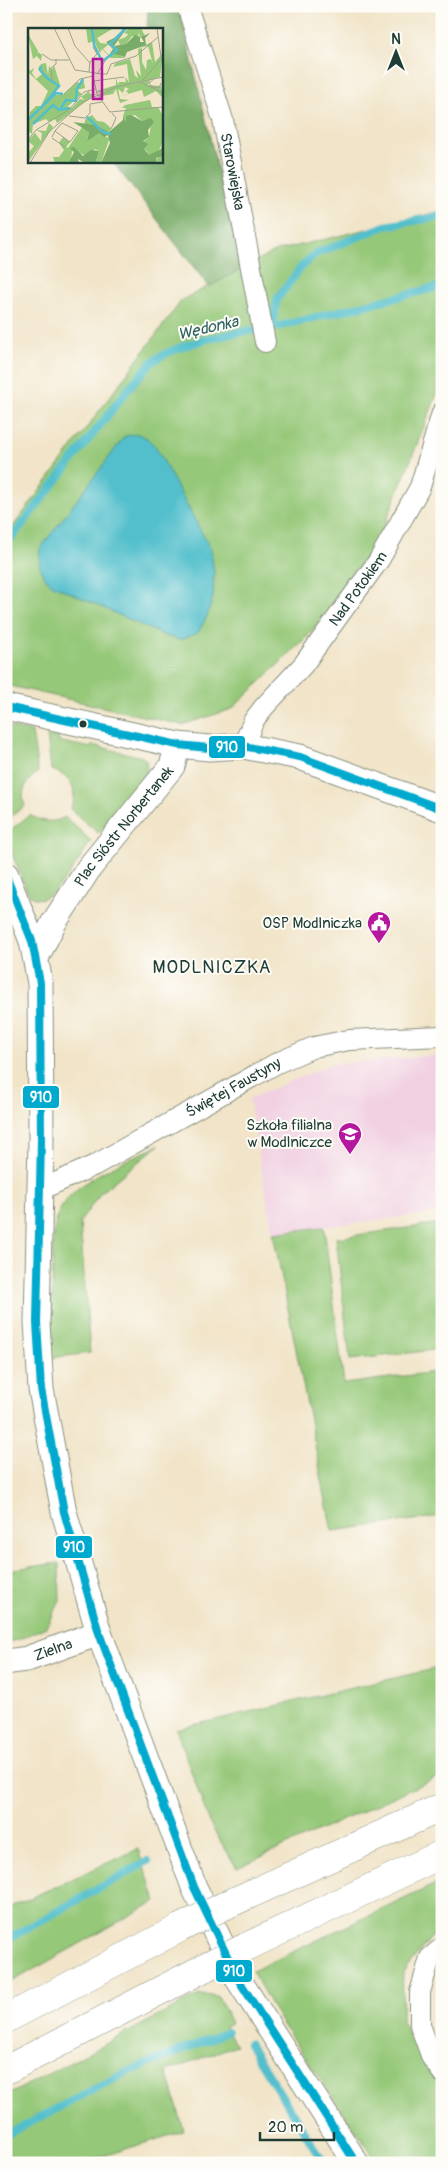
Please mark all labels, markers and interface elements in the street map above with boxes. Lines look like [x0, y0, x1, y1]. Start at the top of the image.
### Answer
inset map [28, 28, 162, 162]
north arrow [370, 28, 420, 78]
text: N [391, 31, 401, 48]
street label: Starowiejska [216, 131, 249, 212]
water label: Wędonka [176, 311, 242, 345]
street label: Nad Potokiem [325, 548, 391, 630]
unlabelled marker [78, 719, 88, 729]
line badge: 910 [208, 735, 246, 759]
text: 910 [216, 739, 239, 756]
street label: Plac Sióstr Norbertanek [70, 761, 178, 890]
public building icon: OSP Modlniczka [366, 910, 392, 944]
place label: OSP Modlniczka [263, 914, 362, 933]
district label: MODLNICZKA [153, 956, 272, 979]
street label: Świętej Faustyny [182, 1053, 285, 1122]
line badge: 910 [22, 1085, 60, 1109]
text: 910 [30, 1089, 53, 1106]
place label: Szkoła filialna w Modlniczce [246, 1116, 333, 1152]
school or university icon: Szkoła filialna w Modlniczce [337, 1121, 363, 1155]
line badge: 910 [55, 1535, 93, 1559]
text: 910 [63, 1539, 86, 1556]
street label: Zielna [31, 1634, 75, 1665]
line badge: 910 [215, 1959, 253, 1983]
text: 910 [223, 1963, 246, 1980]
scale bar [260, 2109, 334, 2141]
text: 20 m [268, 2118, 303, 2137]

